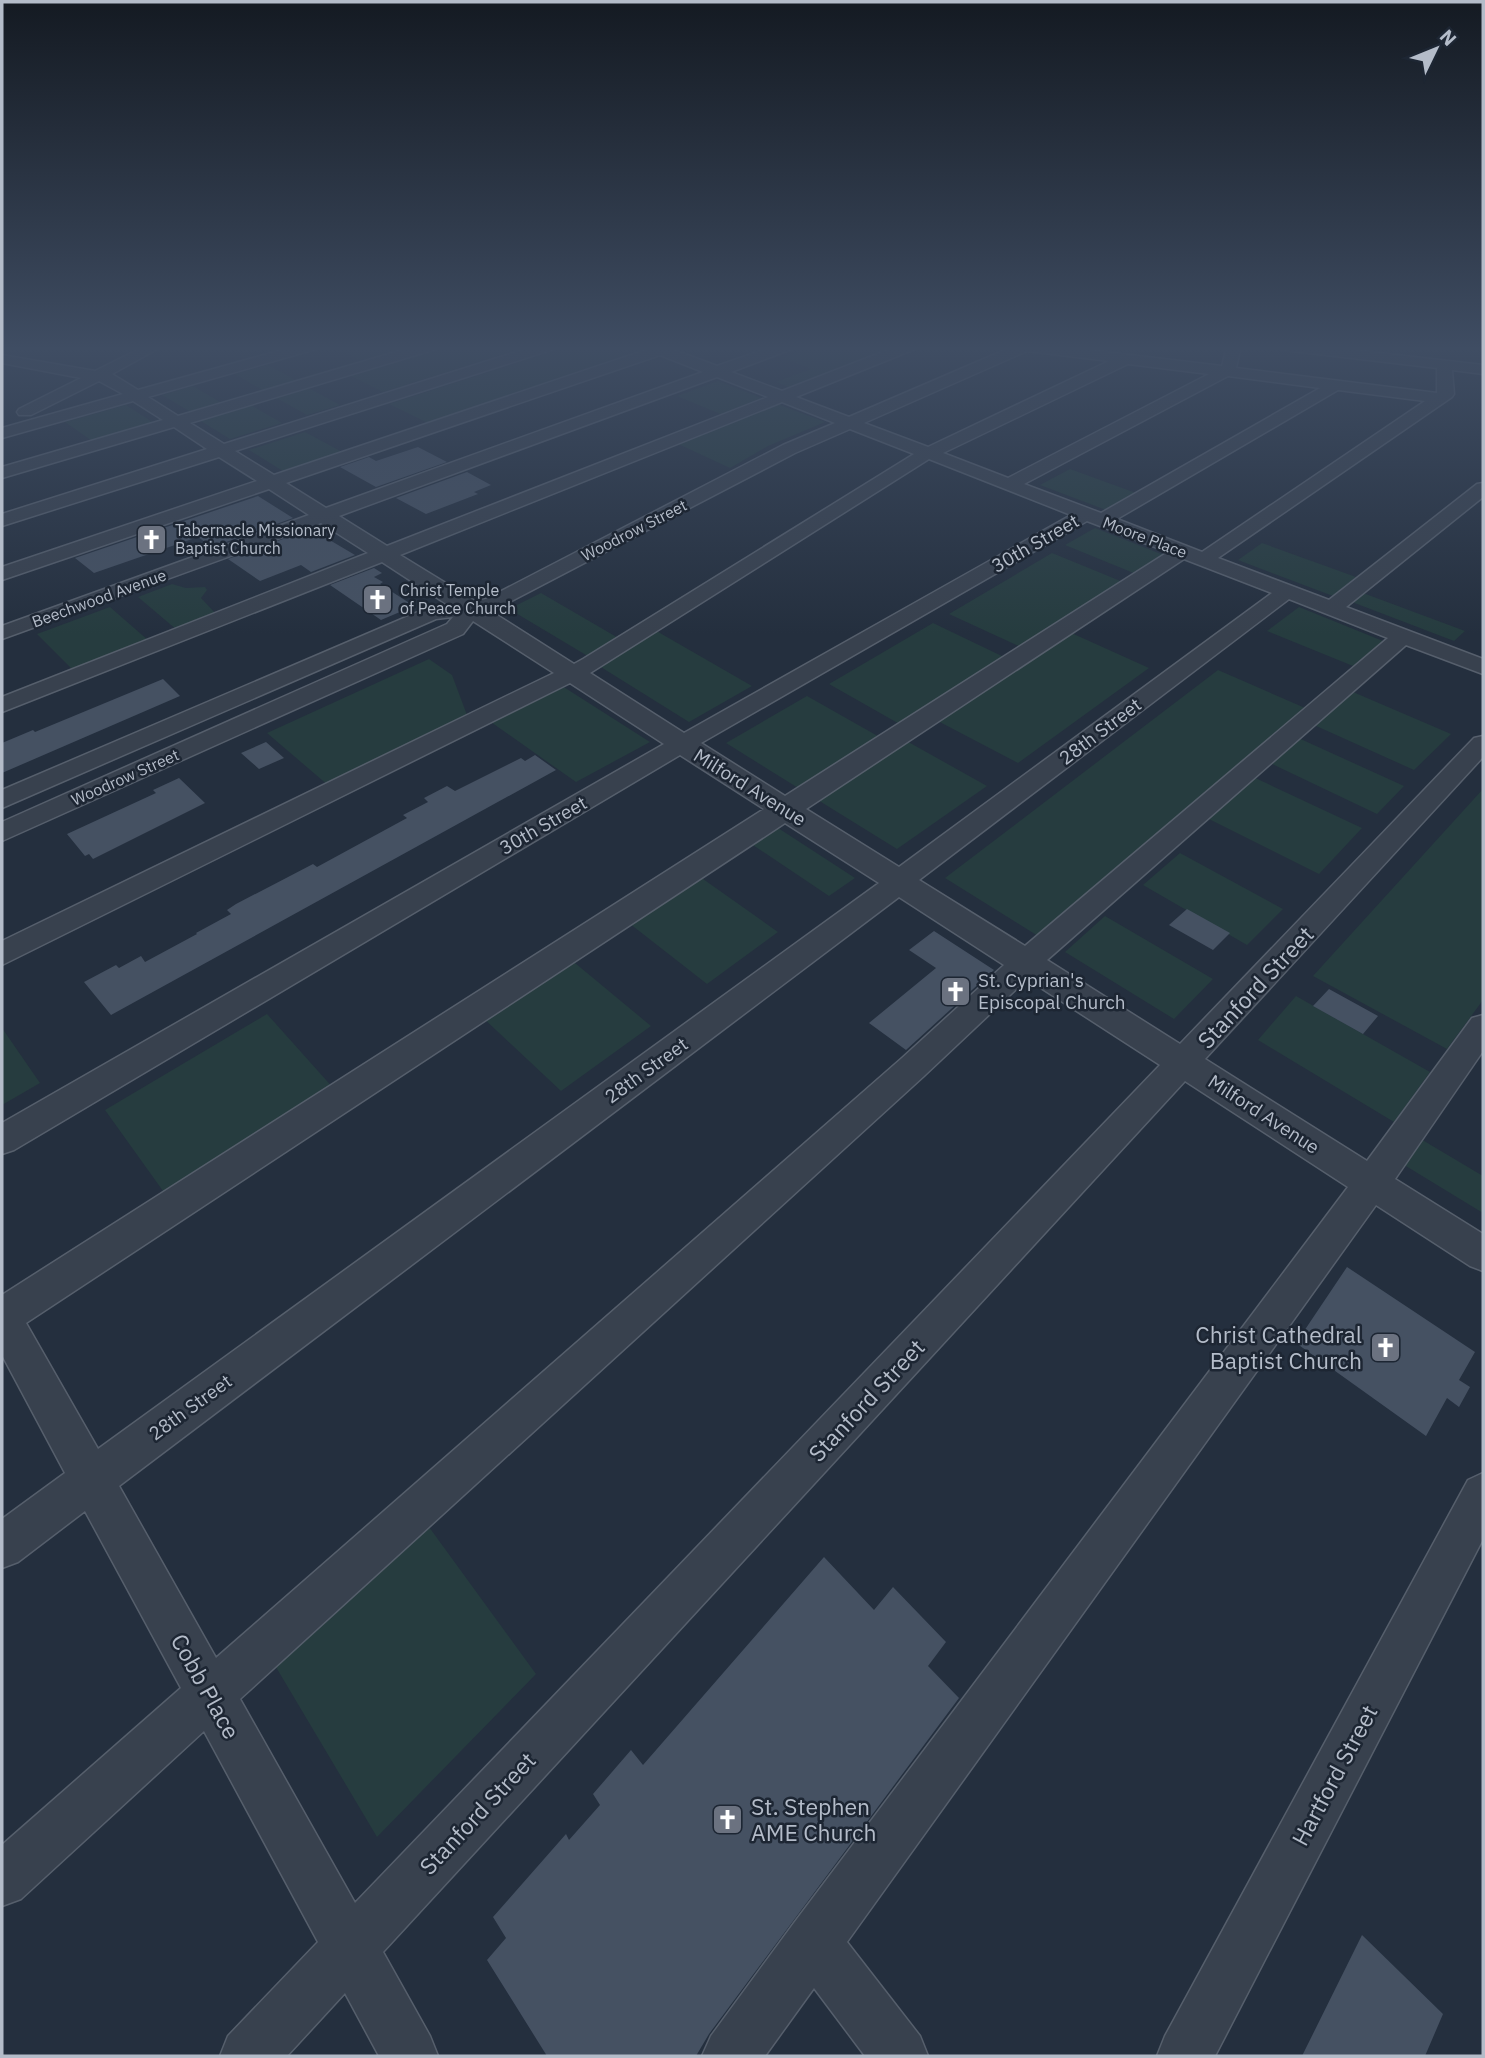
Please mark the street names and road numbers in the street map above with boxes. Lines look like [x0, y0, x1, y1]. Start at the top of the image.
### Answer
street label: Woodrow Street [578, 495, 690, 565]
street label: 30th Street [987, 508, 1083, 578]
street label: Moore Place [1100, 512, 1190, 562]
street label: Beechwood Avenue [29, 564, 169, 632]
street label: 28th Street [1054, 692, 1146, 770]
street label: Milford Avenue [689, 743, 811, 831]
street label: Woodrow Street [68, 744, 182, 810]
street label: 30th Street [495, 790, 591, 860]
street label: Stanford Street [1190, 919, 1320, 1055]
street label: 28th Street [600, 1032, 692, 1108]
street label: Milford Avenue [1204, 1069, 1324, 1159]
street label: Stanford Street [801, 1332, 931, 1468]
street label: 28th Street [144, 1369, 236, 1445]
street label: Cobb Place [165, 1628, 247, 1744]
street label: Hartford Street [1284, 1699, 1384, 1851]
street label: Stanford Street [412, 1745, 542, 1881]

